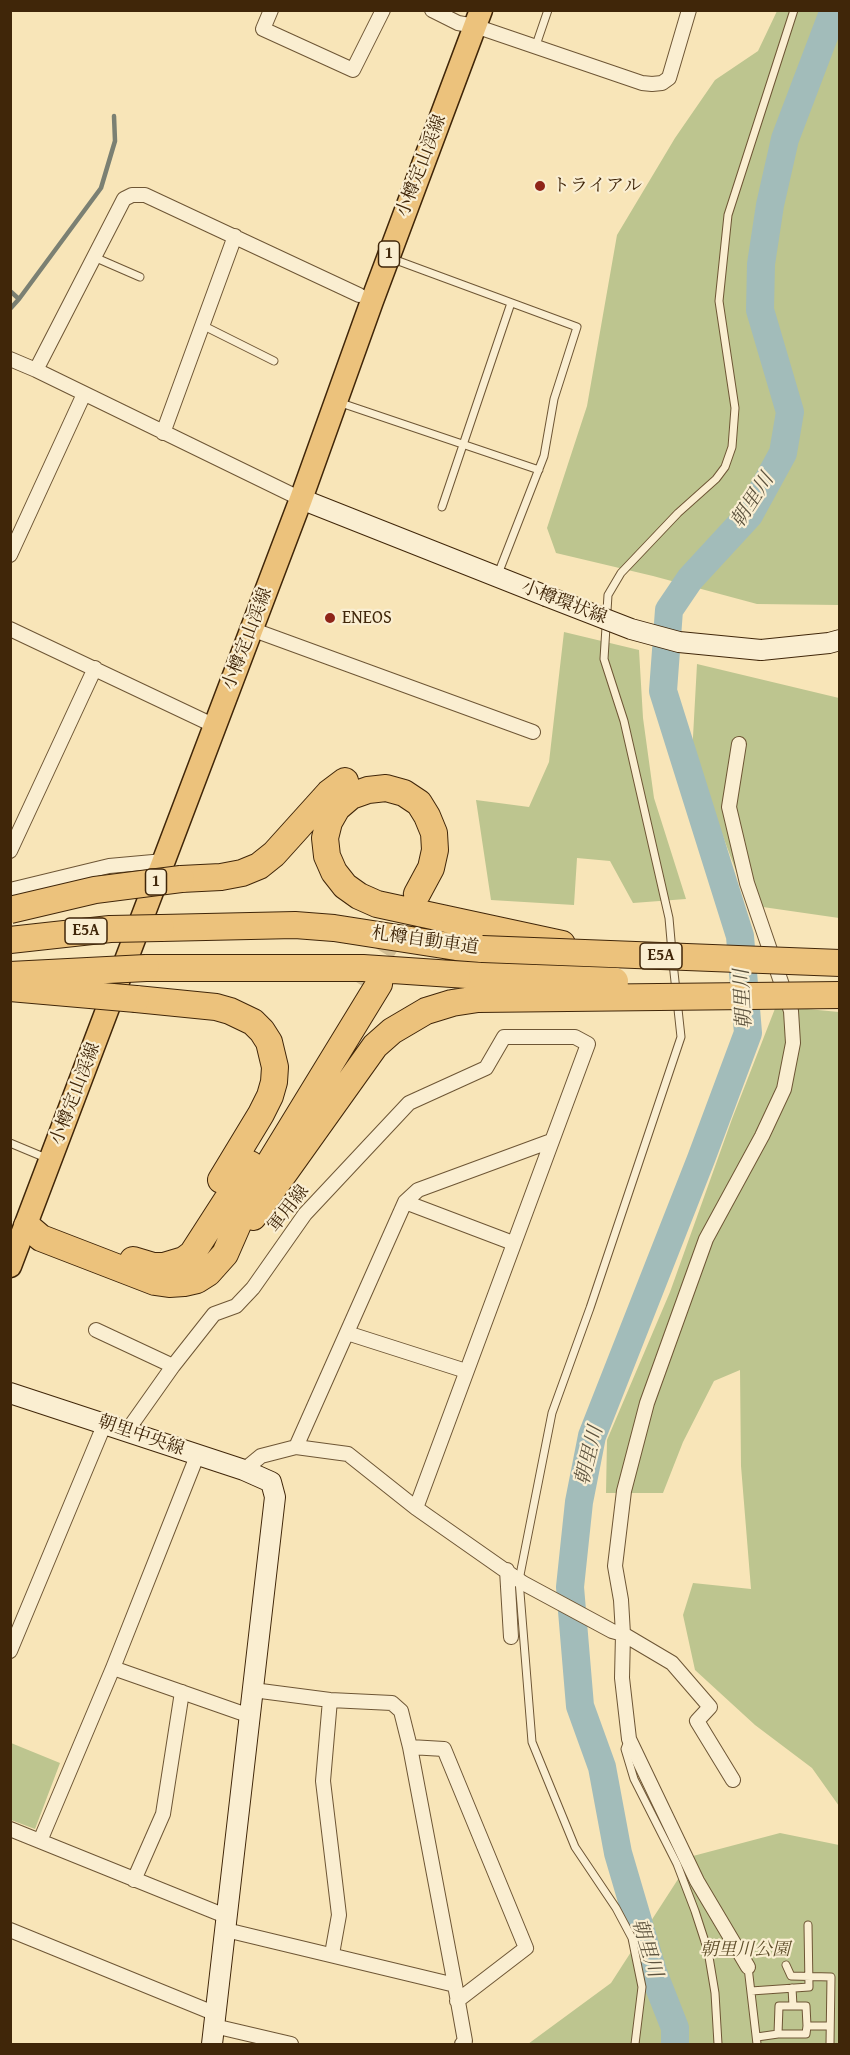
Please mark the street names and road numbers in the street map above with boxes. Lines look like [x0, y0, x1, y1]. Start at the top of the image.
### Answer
street label: 小樽定山渓線 [393, 112, 451, 220]
road number: 1 [378, 241, 400, 267]
street label: 小樽環状線 [518, 577, 610, 629]
street label: 小樽定山渓線 [219, 585, 277, 693]
road number: 1 [146, 869, 166, 895]
road number: E5A [65, 918, 107, 944]
street label: 札樽自動車道 [370, 923, 480, 959]
road number: E5A [640, 943, 682, 969]
street label: 小樽定山渓線 [47, 1040, 105, 1148]
street label: 軍用線 [264, 1181, 314, 1237]
street label: 朝里中央線 [95, 1411, 187, 1461]

